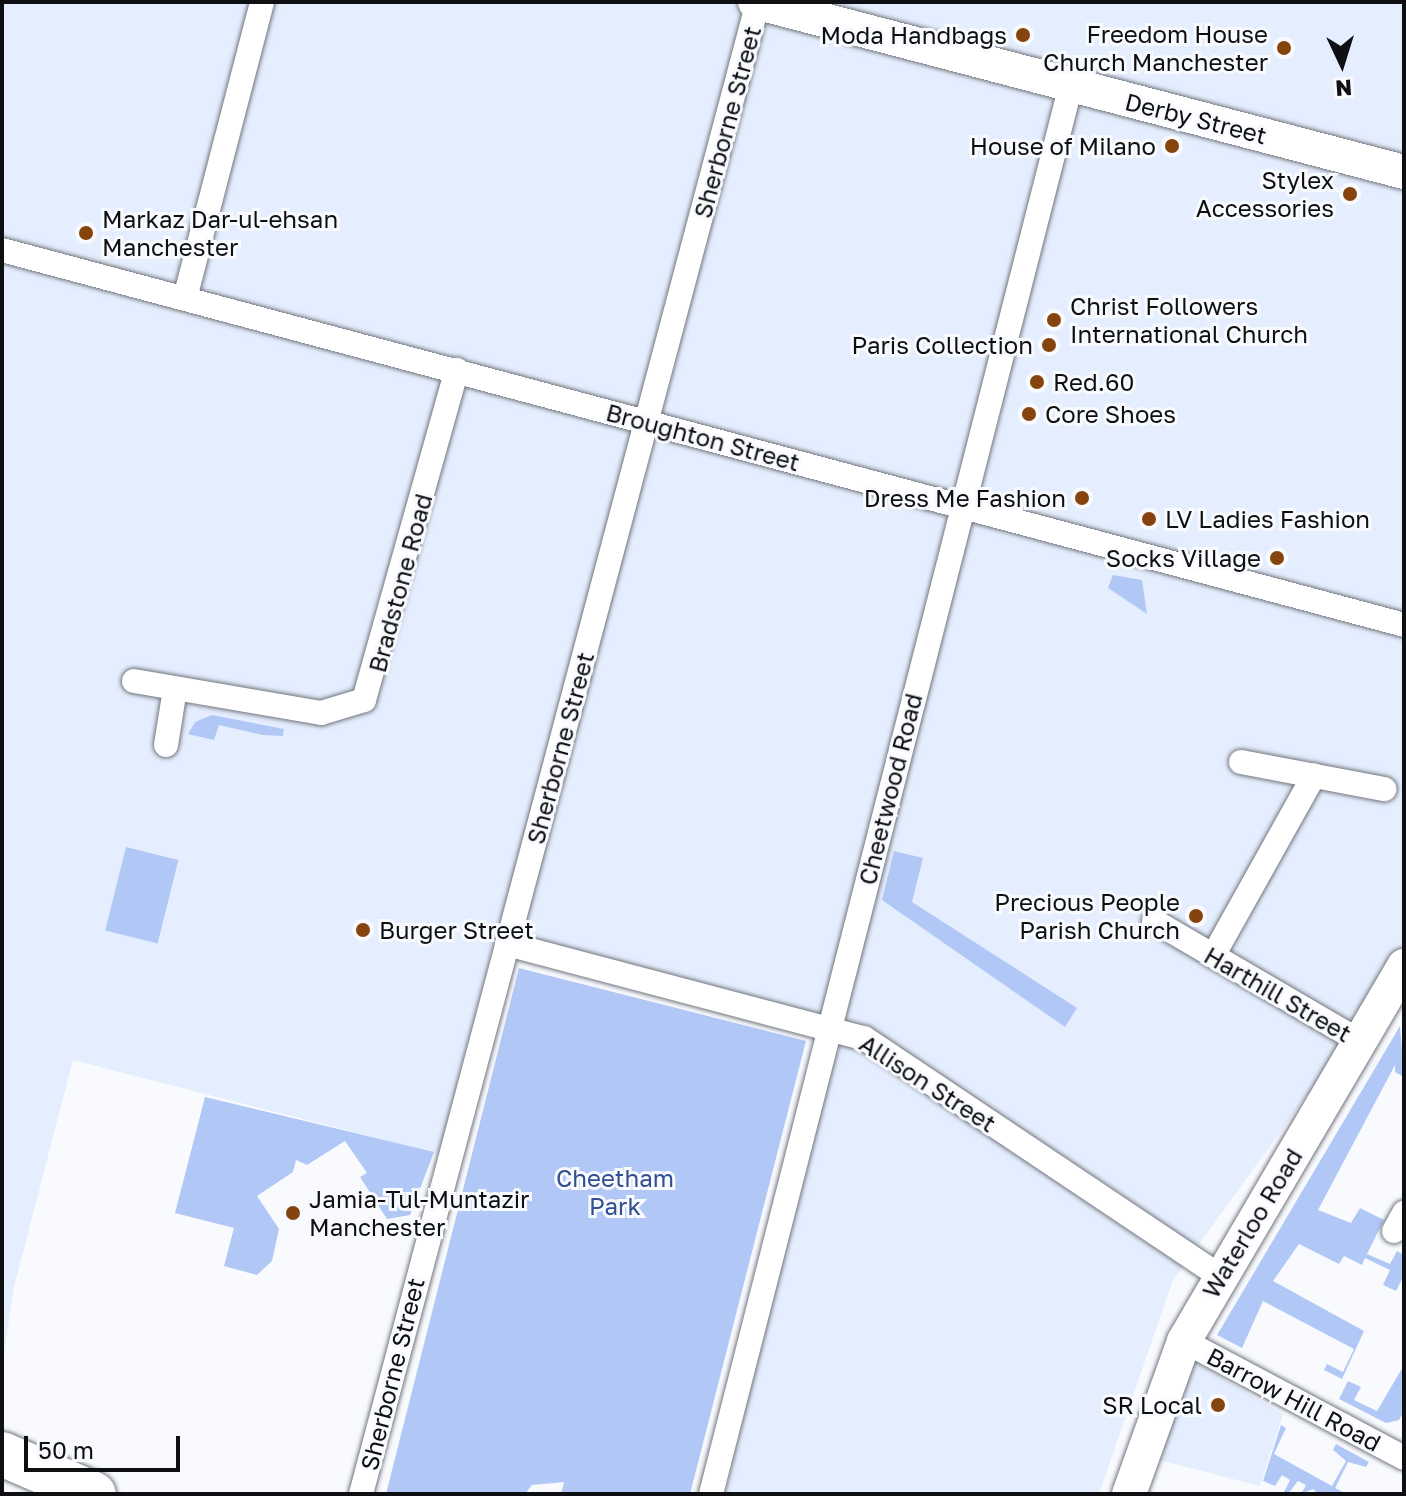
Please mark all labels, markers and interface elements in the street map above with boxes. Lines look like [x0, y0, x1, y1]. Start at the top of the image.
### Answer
place label: Freedom House Church Manchester [1043, 20, 1268, 76]
place label: Moda Handbags [821, 21, 1007, 49]
street label: Sherborne Street [688, 23, 766, 221]
north arrow [1302, 24, 1382, 104]
marker: Moda Handbags [1014, 26, 1032, 44]
marker: Freedom House Church Manchester [1275, 39, 1293, 57]
text: N [1334, 74, 1353, 102]
street label: Derby Street [1122, 87, 1270, 149]
place label: House of Milano [970, 132, 1156, 160]
marker: House of Milano [1163, 137, 1181, 155]
place label: Stylex Accessories [1196, 166, 1334, 222]
marker: Stylex Accessories [1341, 185, 1359, 203]
place label: Markaz Dar-ul-ehsan Manchester [102, 205, 338, 261]
marker: Markaz Dar-ul-ehsan Manchester [77, 224, 95, 242]
place label: Christ Followers International Church [1070, 292, 1308, 348]
marker: Christ Followers International Church [1045, 311, 1063, 329]
place label: Paris Collection [851, 331, 1033, 359]
marker: Paris Collection [1040, 336, 1058, 354]
place label: Red.60 [1053, 368, 1134, 396]
marker: Red.60 [1028, 373, 1046, 391]
street label: Broughton Street [603, 397, 803, 477]
place label: Core Shoes [1045, 400, 1176, 428]
marker: Core Shoes [1020, 405, 1038, 423]
place label: Dress Me Fashion [864, 484, 1066, 512]
marker: Dress Me Fashion [1073, 489, 1091, 507]
street label: Bradstone Road [362, 491, 438, 675]
place label: LV Ladies Fashion [1165, 505, 1370, 533]
marker: LV Ladies Fashion [1140, 510, 1158, 528]
place label: Socks Village [1106, 544, 1261, 572]
marker: Socks Village [1268, 549, 1286, 567]
street label: Sherborne Street [521, 649, 599, 847]
street label: Cheetwood Road [852, 690, 928, 888]
place label: Precious People Parish Church [994, 888, 1180, 944]
marker: Precious People Parish Church [1187, 907, 1205, 925]
place label: Burger Street [379, 916, 534, 944]
marker: Burger Street [354, 921, 372, 939]
street label: Harthill Street [1199, 940, 1357, 1048]
street label: Allison Street [855, 1028, 1001, 1138]
street label: Waterloo Road [1196, 1143, 1308, 1303]
park label: Cheetham Park [556, 1164, 674, 1220]
place label: Jamia-Tul-Muntazir Manchester [309, 1185, 529, 1241]
marker: Jamia-Tul-Muntazir Manchester [284, 1204, 302, 1222]
street label: Sherborne Street [354, 1275, 430, 1473]
street label: Barrow Hill Road [1202, 1341, 1386, 1457]
place label: SR Local [1102, 1391, 1202, 1419]
marker: SR Local [1209, 1396, 1227, 1414]
scale bar [28, 1420, 184, 1470]
text: 50 m [38, 1435, 94, 1464]

